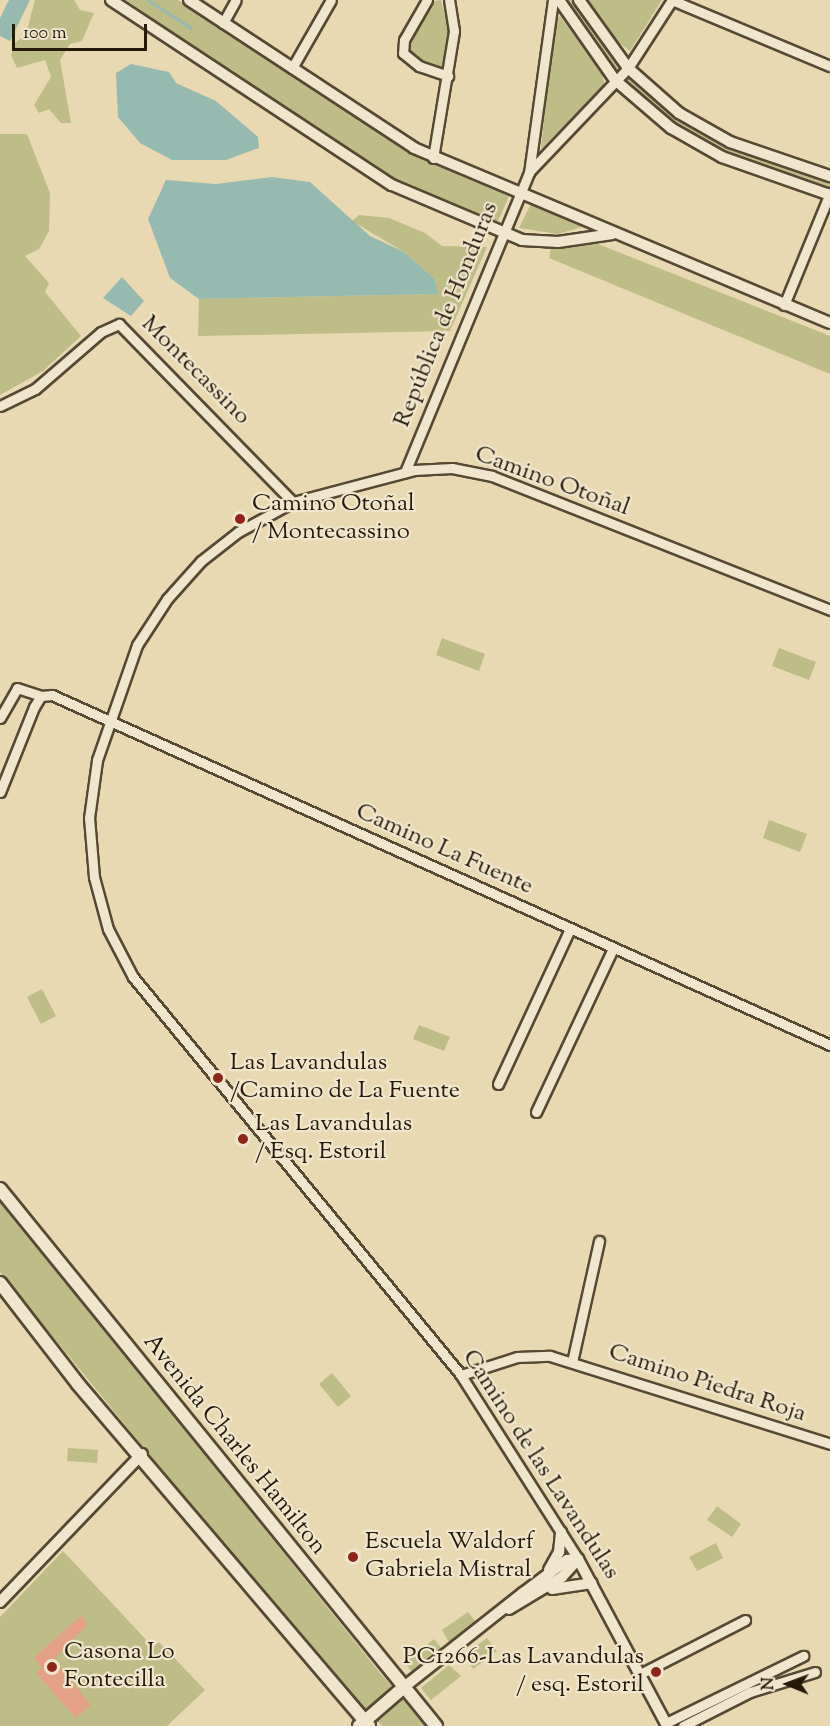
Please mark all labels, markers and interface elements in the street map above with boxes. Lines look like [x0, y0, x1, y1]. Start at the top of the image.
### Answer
scale bar [15, 12, 150, 50]
text: 100 m [23, 21, 67, 47]
street label: República de Honduras [389, 198, 505, 432]
street label: Montecassino [134, 310, 256, 432]
street label: Camino Otoñal [471, 441, 633, 523]
place label: Camino Otoñal / Montecassino [252, 491, 415, 547]
marker: Camino Otoñal / Montecassino [233, 512, 247, 526]
street label: Camino La Fuente [351, 798, 537, 902]
place label: Las Lavandulas /Camino de La Fuente [230, 1050, 460, 1106]
marker: Las Lavandulas /Camino de La Fuente [211, 1071, 225, 1085]
place label: Las Lavandulas / Esq. Estoril [255, 1111, 412, 1167]
marker: Las Lavandulas / Esq. Estoril [236, 1132, 250, 1146]
street label: Avenida Charles Hamilton [136, 1329, 332, 1561]
street label: Camino Piedra Roja [605, 1339, 809, 1429]
street label: Camino de las Lavandulas [455, 1345, 625, 1585]
place label: Escuela Waldorf Gabriela Mistral [365, 1529, 534, 1585]
marker: Escuela Waldorf Gabriela Mistral [346, 1550, 360, 1564]
place label: Casona Lo Fontecilla [64, 1639, 175, 1695]
place label: PC1266-Las Lavandulas / esq. Estoril [403, 1644, 644, 1700]
north arrow [758, 1654, 818, 1714]
marker: Casona Lo Fontecilla [45, 1660, 59, 1674]
marker: PC1266-Las Lavandulas / esq. Estoril [649, 1665, 663, 1679]
text: N [758, 1677, 781, 1690]

